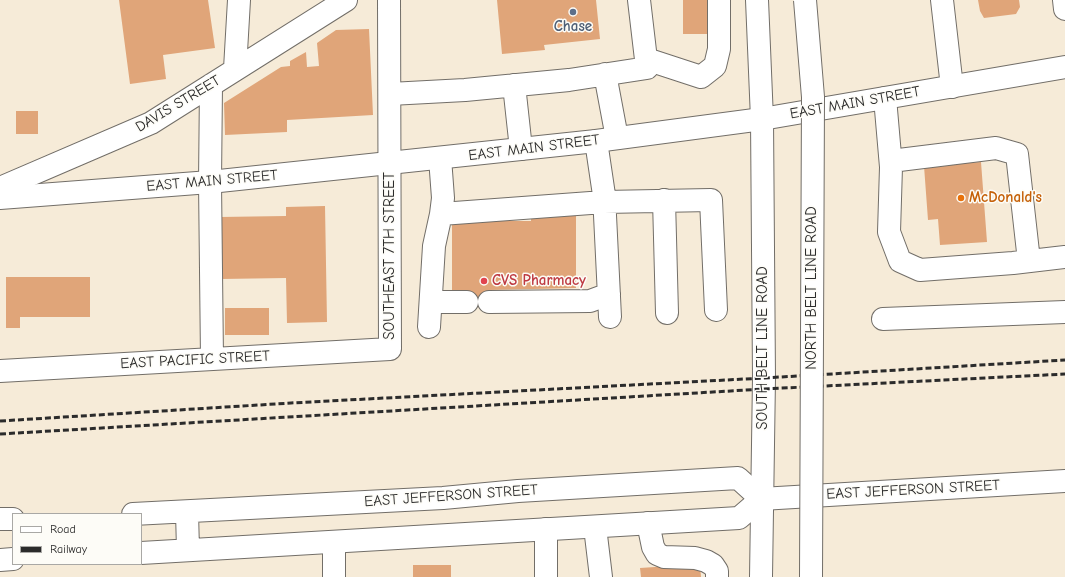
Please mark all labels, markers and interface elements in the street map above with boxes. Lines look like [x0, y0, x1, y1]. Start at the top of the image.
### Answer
marker: Chase [568, 7, 578, 17]
place label: Chase [554, 18, 592, 36]
street label: DAVIS STREET [132, 72, 224, 136]
street label: EAST MAIN STREET [788, 83, 922, 123]
street label: EAST MAIN STREET [467, 131, 601, 165]
street label: EAST MAIN STREET [146, 166, 278, 196]
street label: SOUTHEAST 7TH STREET [381, 172, 399, 340]
place label: McDonald's [969, 189, 1042, 207]
marker: McDonald's [956, 193, 966, 203]
street label: NORTH BELT LINE ROAD [803, 206, 821, 370]
street label: SOUTH BELT LINE ROAD [754, 266, 772, 430]
place label: CVS Pharmacy [492, 272, 586, 290]
marker: CVS Pharmacy [479, 276, 489, 286]
street label: EAST PACIFIC STREET [120, 347, 270, 373]
street label: EAST JEFFERSON STREET [826, 476, 1000, 504]
street label: EAST JEFFERSON STREET [364, 481, 538, 511]
legend [12, 513, 142, 565]
text: Road [50, 522, 76, 536]
text: Railway [50, 542, 87, 556]

